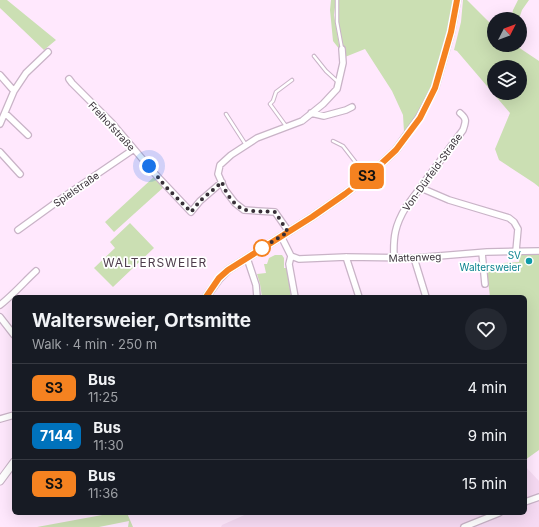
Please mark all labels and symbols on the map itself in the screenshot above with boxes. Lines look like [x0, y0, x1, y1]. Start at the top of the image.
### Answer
north arrow [487, 12, 527, 52]
street label: Freihofstraße [86, 99, 138, 153]
street label: Von-Dürfeld-Straße [400, 131, 464, 213]
your location [139, 156, 159, 176]
line badge: S3 [349, 163, 385, 189]
street label: Spielstraße [51, 169, 101, 209]
unlabelled marker [253, 239, 271, 257]
place label: SV Waltersweier [460, 249, 521, 273]
street label: Mattenweg [389, 250, 441, 264]
district label: WALTERSWEIER [103, 255, 207, 270]
marker: SV Waltersweier [524, 256, 534, 266]

